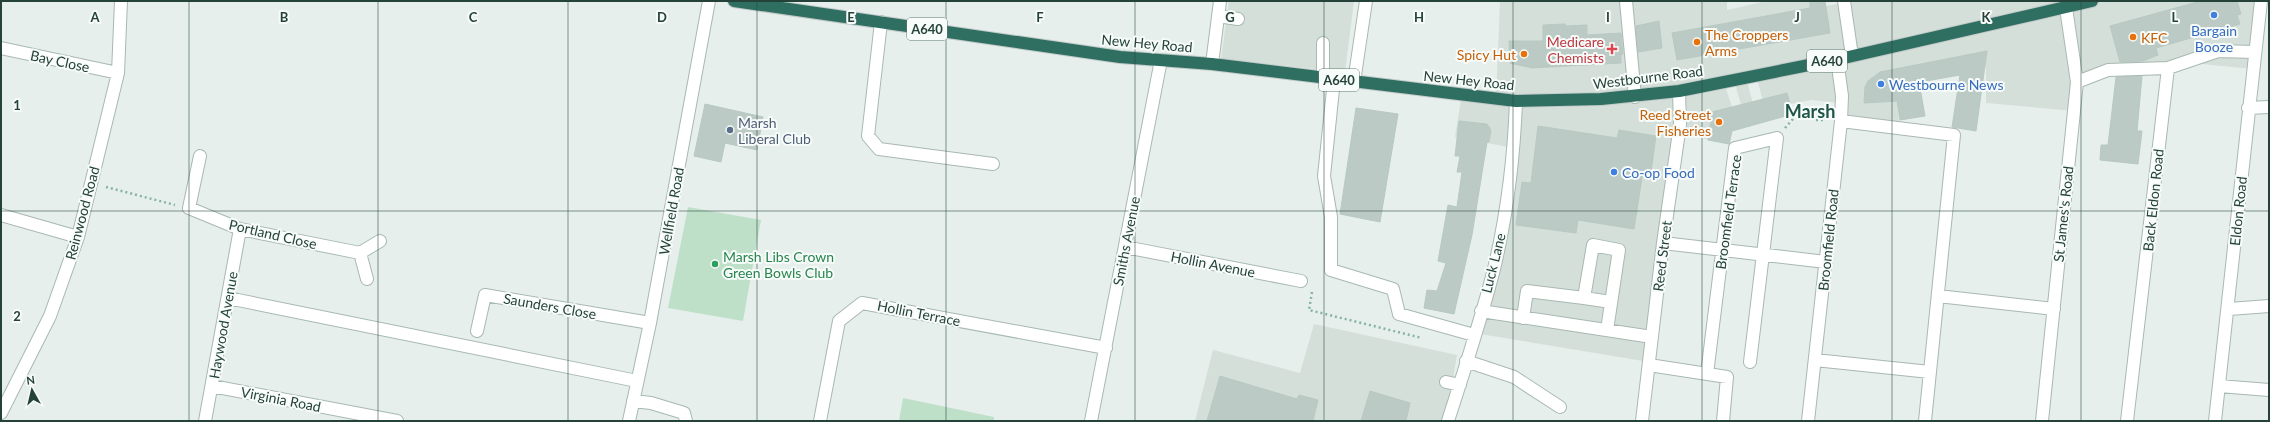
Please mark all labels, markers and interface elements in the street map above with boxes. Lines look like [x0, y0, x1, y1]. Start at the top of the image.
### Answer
text: A [89, 9, 100, 25]
text: B [280, 9, 289, 25]
text: C [469, 9, 478, 25]
text: D [657, 9, 667, 25]
text: E [847, 9, 855, 25]
text: F [1036, 9, 1044, 25]
text: G [1225, 9, 1235, 25]
text: H [1414, 9, 1424, 25]
text: I [1606, 9, 1610, 25]
text: J [1794, 9, 1800, 25]
text: K [1982, 9, 1992, 25]
text: L [2172, 9, 2179, 25]
marker: Bargain Booze [2209, 10, 2219, 20]
road number: A640 [907, 18, 947, 40]
place label: Bargain Booze [2191, 22, 2237, 55]
place label: The Croppers Arms [1705, 26, 1788, 59]
place label: KFC [2141, 29, 2168, 46]
street label: New Hey Road [1101, 31, 1193, 55]
marker: KFC [2128, 32, 2138, 42]
place label: Medicare Chemists [1547, 33, 1604, 66]
marker: The Croppers Arms [1692, 37, 1702, 47]
marker: Medicare Chemists [1607, 44, 1617, 54]
street label: Bay Close [29, 46, 91, 76]
place label: Spicy Hut [1457, 46, 1516, 63]
marker: Spicy Hut [1519, 49, 1529, 59]
road number: A640 [1807, 50, 1847, 72]
street label: Westbourne Road [1592, 62, 1704, 92]
street label: New Hey Road [1423, 67, 1515, 93]
road number: A640 [1319, 69, 1359, 91]
place label: Westbourne News [1889, 76, 2003, 93]
marker: Westbourne News [1876, 79, 1886, 89]
text: 1 [13, 97, 21, 113]
district label: Marsh [1785, 100, 1835, 122]
place label: Reed Street Fisheries [1640, 106, 1711, 139]
place label: Marsh Liberal Club [738, 114, 811, 147]
marker: Reed Street Fisheries [1714, 117, 1724, 127]
marker: Marsh Liberal Club [725, 125, 735, 135]
street label: Back Eldon Road [2139, 148, 2167, 252]
street label: Broomfield Terrace [1712, 154, 1744, 270]
street label: Reinwood Road [61, 164, 103, 262]
place label: Co-op Food [1622, 164, 1695, 181]
street label: St James's Road [2050, 165, 2076, 263]
street label: Wellfield Road [655, 166, 687, 256]
marker: Co-op Food [1609, 167, 1619, 177]
street label: Eldon Road [2226, 176, 2250, 246]
street label: Broomfield Road [1814, 188, 1842, 292]
street label: Smiths Avenue [1109, 195, 1143, 287]
street label: Portland Close [227, 216, 319, 252]
street label: Reed Street [1649, 220, 1675, 292]
street label: Luck Lane [1477, 231, 1509, 295]
street label: Hollin Avenue [1169, 247, 1257, 281]
place label: Marsh Libs Crown Green Bowls Club [723, 248, 834, 281]
marker: Marsh Libs Crown Green Bowls Club [710, 259, 720, 269]
street label: Haywood Avenue [205, 270, 241, 380]
street label: Saunders Close [502, 289, 598, 323]
street label: Hollin Terrace [876, 297, 962, 329]
text: 2 [13, 308, 21, 324]
north arrow [12, 370, 52, 410]
text: N [25, 373, 36, 387]
street label: Virginia Road [240, 383, 322, 415]

